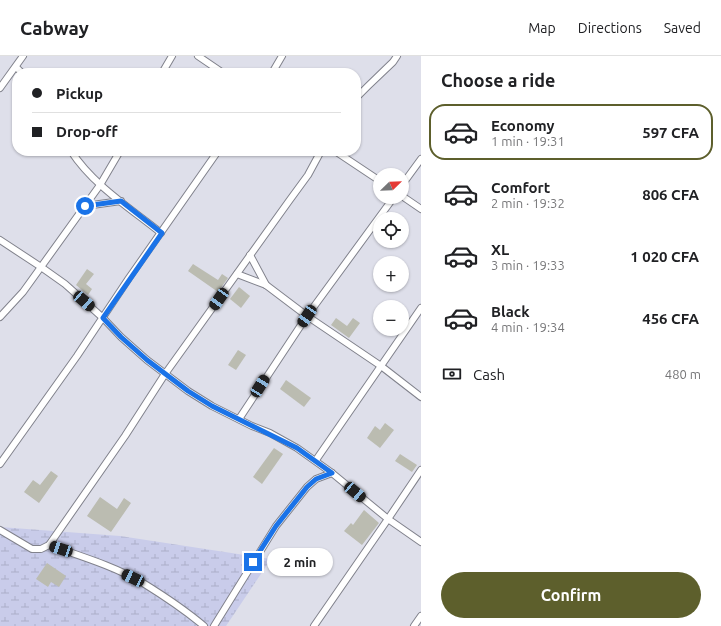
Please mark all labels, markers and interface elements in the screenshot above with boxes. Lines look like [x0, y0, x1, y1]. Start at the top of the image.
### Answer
text: Cabway [20, 17, 89, 39]
text: Map [528, 20, 556, 36]
text: Directions [578, 20, 642, 36]
text: Saved [664, 20, 701, 36]
text: Choose a ride [441, 70, 555, 90]
text: Pickup [56, 85, 103, 102]
icon: car [443, 114, 479, 150]
text: Economy [491, 117, 555, 134]
text: Drop-off [56, 123, 118, 140]
text: 597 CFA [642, 124, 699, 141]
text: 1 min · 19:31 [491, 134, 565, 148]
north arrow [373, 168, 409, 204]
map controls [373, 168, 409, 336]
icon: car [443, 176, 479, 212]
text: Comfort [491, 179, 550, 196]
text: 806 CFA [642, 186, 699, 203]
text: 2 min · 19:32 [491, 196, 565, 210]
route start [76, 197, 94, 215]
button: locate [373, 212, 409, 248]
icon: car [443, 238, 479, 274]
text: XL [491, 241, 509, 258]
text: 1 020 CFA [630, 248, 699, 265]
button: + [373, 256, 409, 292]
text: 3 min · 19:33 [491, 258, 565, 272]
car [207, 286, 231, 312]
car [71, 289, 97, 313]
button: − [373, 300, 409, 336]
icon: car [443, 300, 479, 336]
car [295, 303, 319, 329]
text: Black [491, 303, 530, 320]
text: 456 CFA [642, 310, 699, 327]
text: 4 min · 19:34 [491, 320, 565, 334]
icon: cash [441, 363, 463, 385]
text: Cash [473, 366, 505, 383]
text: 480 m [665, 367, 701, 381]
car [249, 373, 271, 399]
car [342, 480, 368, 504]
car [48, 540, 74, 558]
callout: 2 min [267, 548, 333, 576]
route end [244, 553, 262, 571]
text: 2 min [284, 555, 316, 569]
car [120, 567, 146, 589]
button: Confirm [441, 572, 701, 618]

